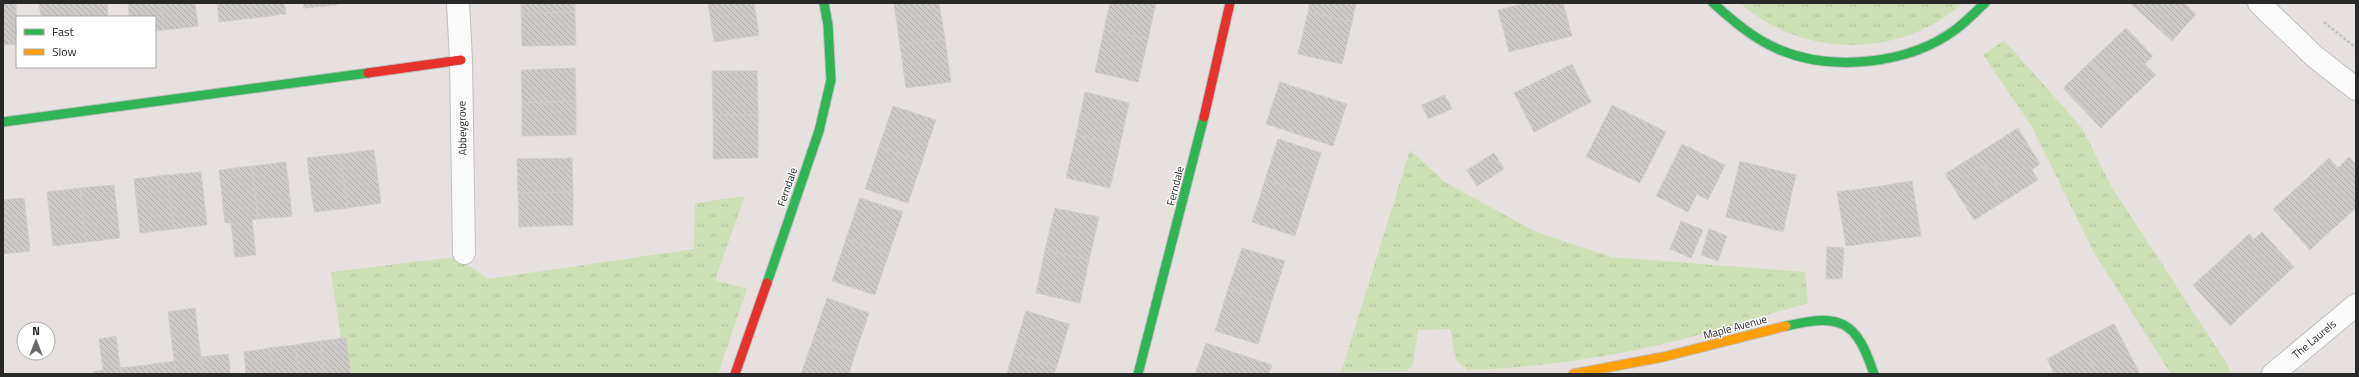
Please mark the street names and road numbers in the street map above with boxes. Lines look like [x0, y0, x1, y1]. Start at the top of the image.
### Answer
street label: Abbeygrove [454, 100, 470, 155]
street label: Ferndale [1162, 164, 1188, 207]
street label: Ferndale [773, 165, 801, 209]
street label: Maple Avenue [1701, 311, 1769, 343]
street label: The Laurels [2288, 316, 2340, 362]

